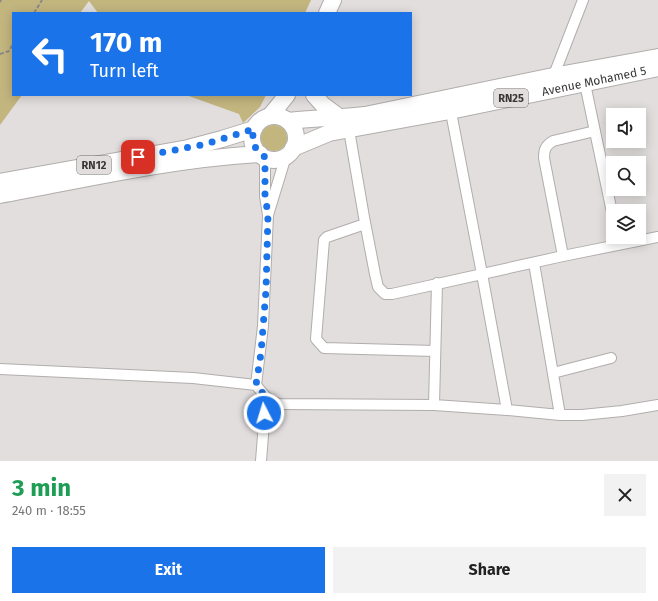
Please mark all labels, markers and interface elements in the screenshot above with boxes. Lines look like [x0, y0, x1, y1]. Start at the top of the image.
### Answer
text: 170 m [90, 26, 162, 59]
icon: left [24, 28, 76, 80]
text: Turn left [90, 60, 159, 82]
street label: Avenue Mohamed 5 [541, 64, 647, 99]
road number: RN25 [494, 89, 528, 107]
map controls [606, 108, 646, 244]
button: sound [606, 108, 646, 148]
pin [121, 140, 155, 174]
icon: arrive [127, 146, 149, 168]
road number: RN12 [77, 156, 111, 174]
button: search [606, 156, 646, 196]
button: layers [606, 204, 646, 244]
position arrow [243, 392, 285, 434]
text: 3 min [12, 474, 71, 502]
button: close [604, 474, 646, 516]
text: 240 m · 18:55 [12, 503, 86, 518]
button: Exit [12, 547, 325, 593]
button: Share [333, 547, 646, 593]

